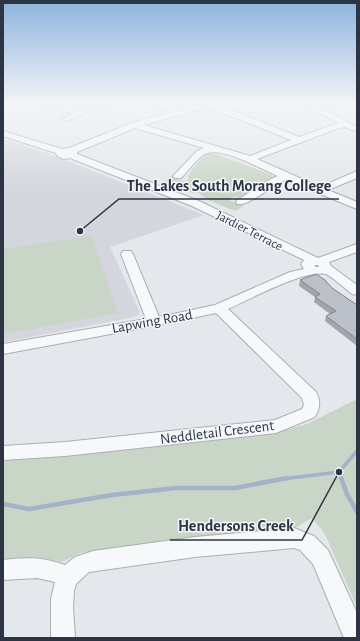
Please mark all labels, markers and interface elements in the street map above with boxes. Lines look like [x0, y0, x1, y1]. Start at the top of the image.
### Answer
callout: The Lakes South Morang College [119, 171, 339, 199]
text: The Lakes South Morang College [127, 178, 332, 194]
street label: Jardier Terrace [214, 209, 285, 254]
street label: Lapwing Road [111, 307, 194, 336]
street label: Neddletail Crescent [159, 418, 275, 447]
callout: Hendersons Creek [170, 512, 302, 540]
text: Hendersons Creek [178, 518, 294, 534]

